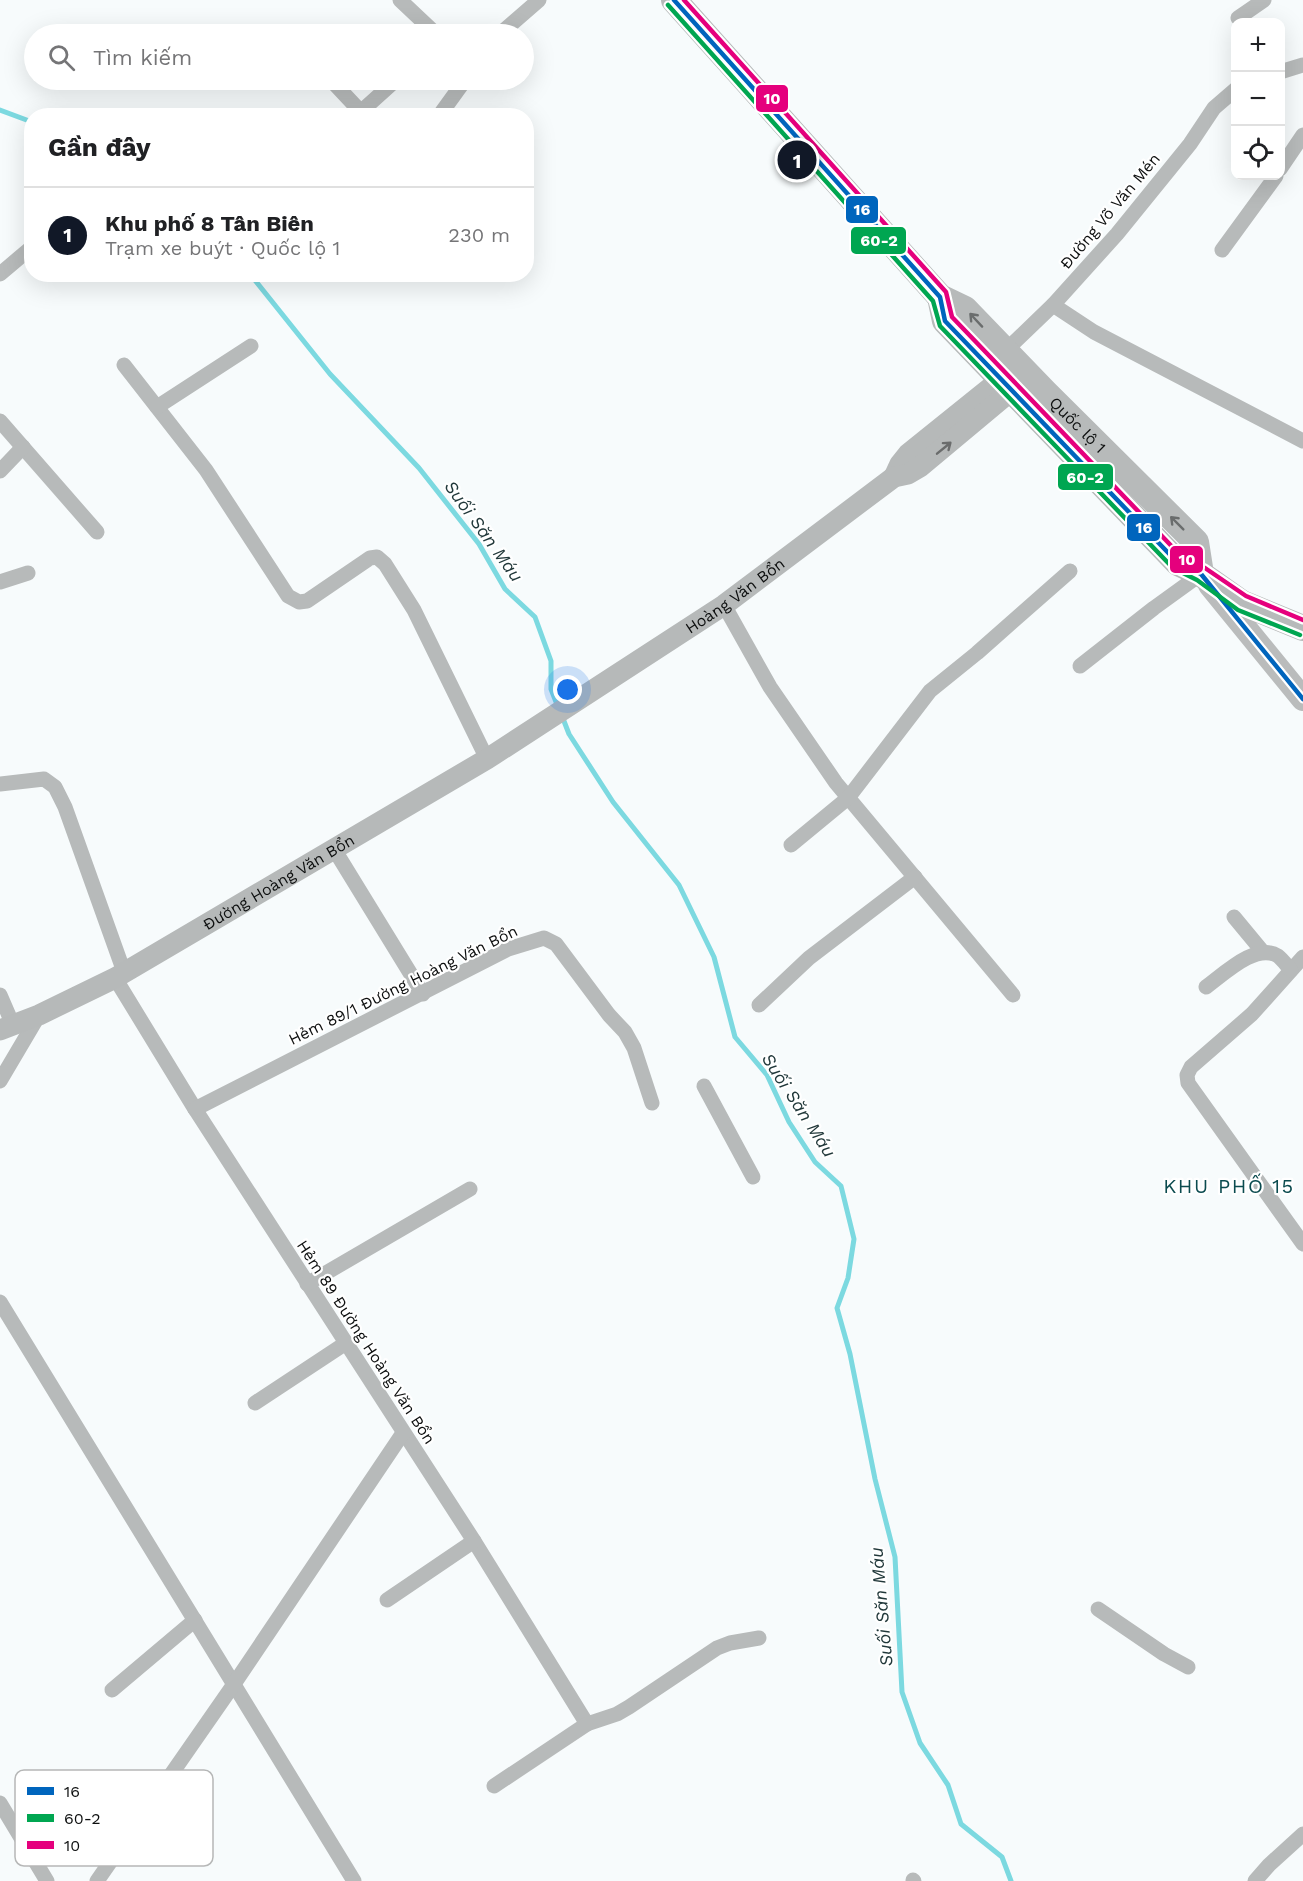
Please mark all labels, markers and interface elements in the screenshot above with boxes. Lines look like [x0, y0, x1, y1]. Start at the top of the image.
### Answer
map controls [1231, 18, 1285, 180]
button: + [1231, 18, 1285, 72]
search box [24, 24, 534, 90]
icon: search [45, 41, 78, 74]
text: Tìm kiếm [93, 45, 192, 70]
button: − [1231, 72, 1285, 126]
line badge: 10 [755, 84, 789, 113]
text: 10 [763, 89, 781, 108]
button: locate [1231, 126, 1285, 180]
text: Gần đây [48, 132, 151, 162]
pin: 1 [778, 138, 816, 182]
street label: Đường Võ Văn Mén [1056, 149, 1164, 273]
line badge: 16 [845, 195, 879, 224]
text: 16 [854, 200, 871, 219]
text: Khu phố 8 Tân Biên [105, 211, 314, 236]
text: 1 [63, 223, 72, 247]
text: 230 m [448, 223, 510, 247]
line badge: 60-2 [850, 226, 907, 255]
text: 60-2 [860, 231, 898, 250]
text: Trạm xe buýt · Quốc lộ 1 [105, 236, 340, 260]
one-way arrow [969, 312, 983, 327]
street label: Quốc lộ 1 [1046, 393, 1110, 457]
one-way arrow [936, 441, 952, 454]
line badge: 60-2 [1057, 463, 1114, 491]
text: 60-2 [1066, 468, 1104, 487]
water label: Suối Săn Máu [440, 476, 528, 586]
line badge: 16 [1126, 513, 1161, 542]
one-way arrow [1170, 516, 1185, 531]
text: 16 [1136, 518, 1153, 537]
line badge: 10 [1169, 545, 1204, 574]
text: 10 [1178, 550, 1196, 569]
street label: Hoàng Văn Bổn [682, 553, 788, 637]
your location [553, 675, 582, 704]
street label: Đường Hoàng Văn Bổn [199, 830, 358, 934]
street label: Hẻm 89/1 Đường Hoàng Văn Bổn [285, 921, 521, 1049]
water label: Suối Săn Máu [758, 1049, 841, 1161]
district label: KHU PHỐ 15 [1163, 1173, 1295, 1198]
street label: Hẻm 89 Đường Hoàng Văn Bổn [293, 1236, 439, 1448]
water label: Suối Săn Máu [865, 1546, 897, 1668]
legend [15, 1770, 213, 1866]
text: 16 [64, 1782, 80, 1801]
text: 60-2 [64, 1809, 101, 1828]
text: 10 [64, 1836, 80, 1855]

